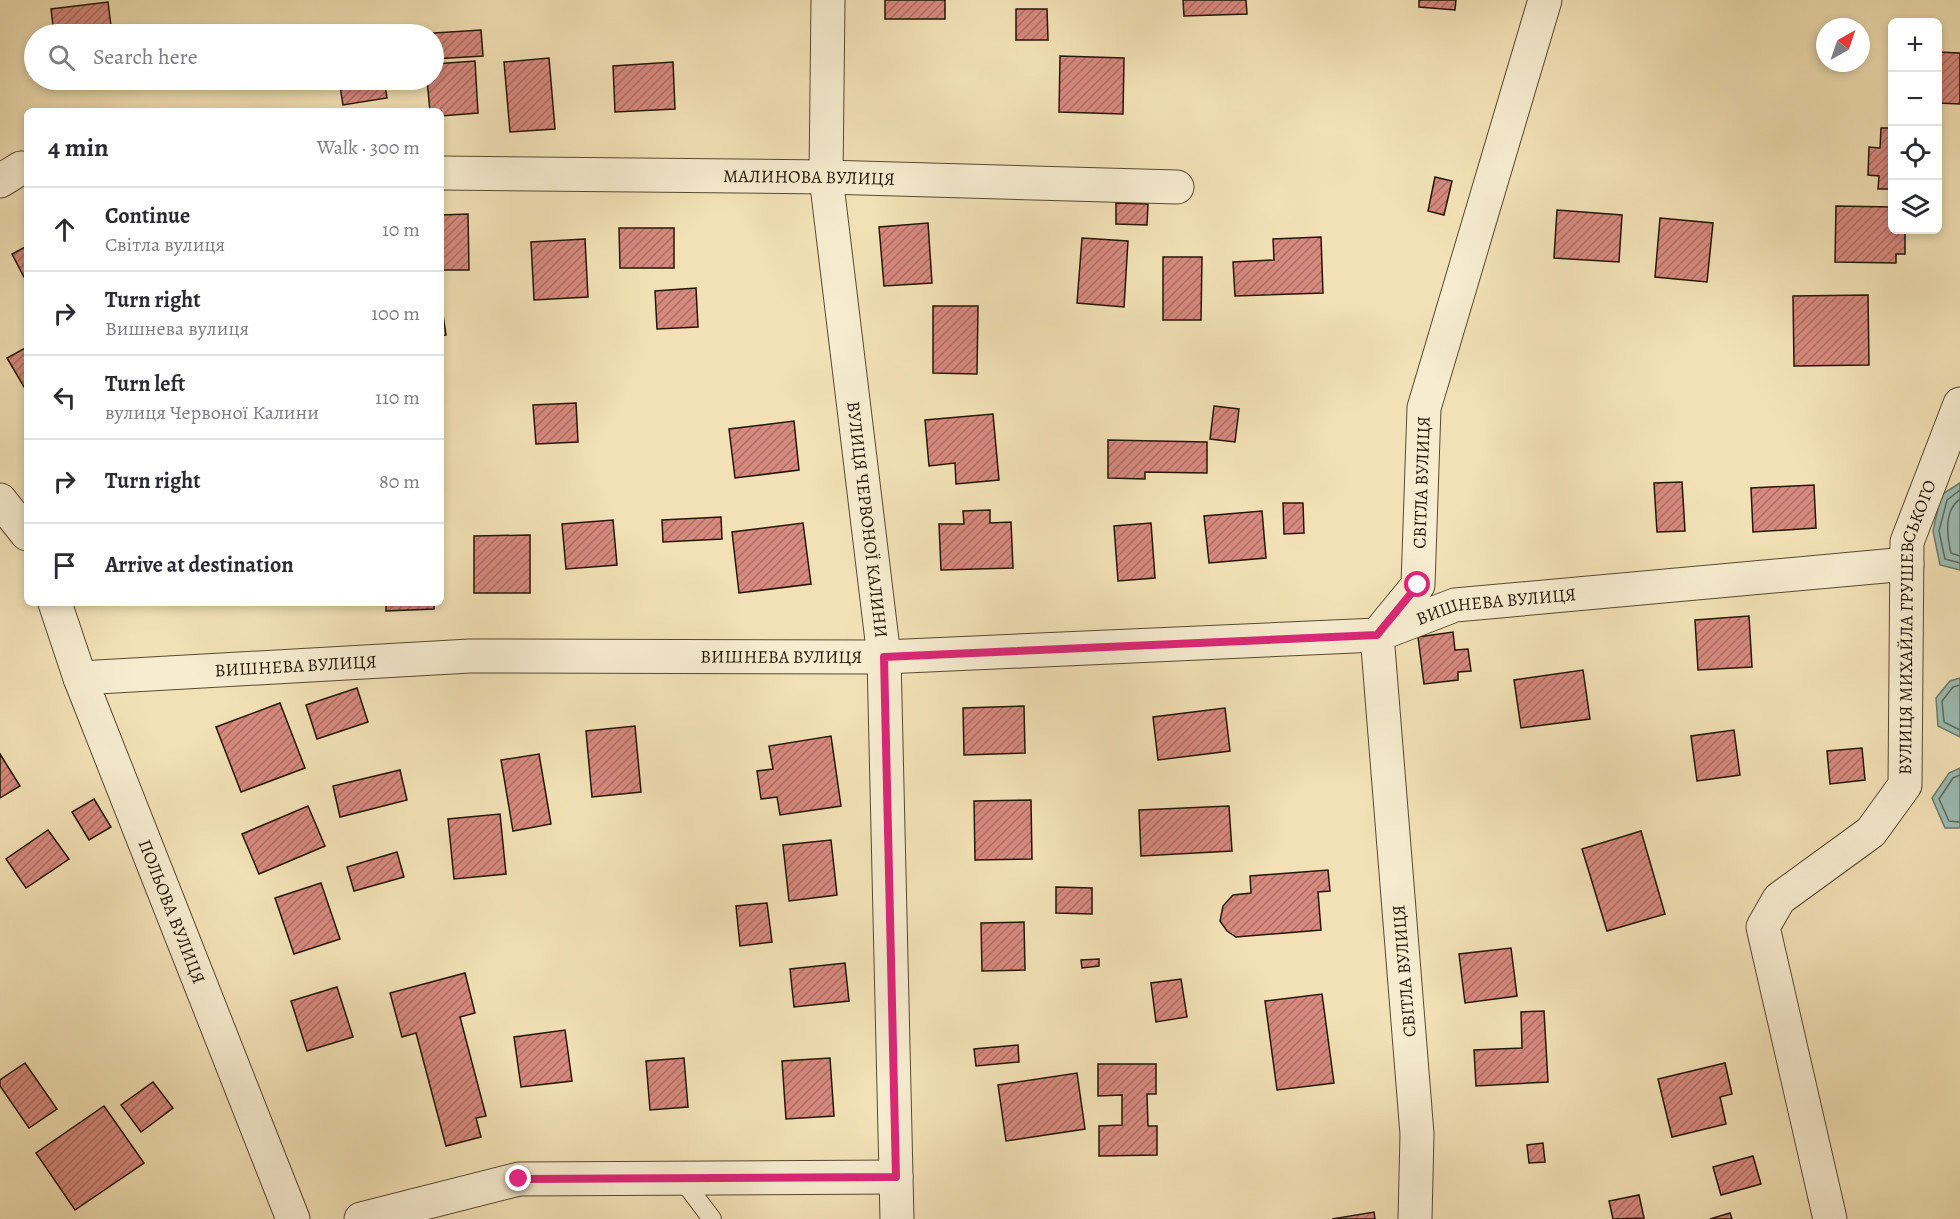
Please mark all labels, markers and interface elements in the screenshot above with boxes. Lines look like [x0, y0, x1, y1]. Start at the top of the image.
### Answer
north arrow [1816, 18, 1870, 72]
map controls [1888, 18, 1942, 234]
button: + [1888, 18, 1942, 72]
search box [24, 24, 444, 90]
icon: search [45, 41, 78, 74]
text: Search here [93, 42, 198, 72]
button: − [1888, 72, 1942, 126]
button: locate [1888, 126, 1942, 180]
text: 4 min [48, 130, 109, 165]
text: Walk · 300 m [317, 134, 420, 161]
street label: МАЛИНОВА ВУЛИЦЯ [723, 164, 895, 191]
button: layers [1888, 180, 1942, 234]
text: Continue [105, 201, 190, 231]
icon: ahead [48, 213, 81, 246]
text: 10 m [382, 216, 420, 243]
text: Світла вулиця [105, 231, 225, 258]
text: Turn right [105, 285, 201, 315]
icon: right [48, 297, 81, 330]
text: 100 m [371, 300, 420, 327]
text: Вишнева вулиця [105, 315, 249, 342]
text: Turn left [105, 369, 185, 399]
icon: left [48, 381, 81, 414]
text: 110 m [375, 384, 420, 411]
text: вулиця Червоної Калини [105, 399, 319, 426]
street label: ВУЛИЦЯ ЧЕРВОНОЇ КАЛИНИ [841, 400, 894, 639]
street label: СВІТЛА ВУЛИЦЯ [1407, 416, 1436, 549]
icon: right [48, 465, 81, 498]
text: Turn right [105, 466, 201, 496]
text: 80 m [379, 468, 420, 495]
street label: ВУЛИЦЯ МИХАЙЛА ГРУШЕВСЬКОГО [1893, 476, 1942, 775]
icon: arrive [48, 549, 81, 582]
text: Arrive at destination [105, 550, 294, 580]
route start [1404, 571, 1430, 597]
street label: ВИШНЕВА ВУЛИЦЯ [1413, 582, 1577, 631]
street label: ВИШНЕВА ВУЛИЦЯ [700, 645, 862, 669]
street label: ВИШНЕВА ВУЛИЦЯ [214, 649, 377, 682]
street label: ПОЛЬОВА ВУЛИЦЯ [133, 836, 211, 987]
street label: СВІТЛА ВУЛИЦЯ [1386, 904, 1422, 1038]
route end [505, 1165, 531, 1191]

